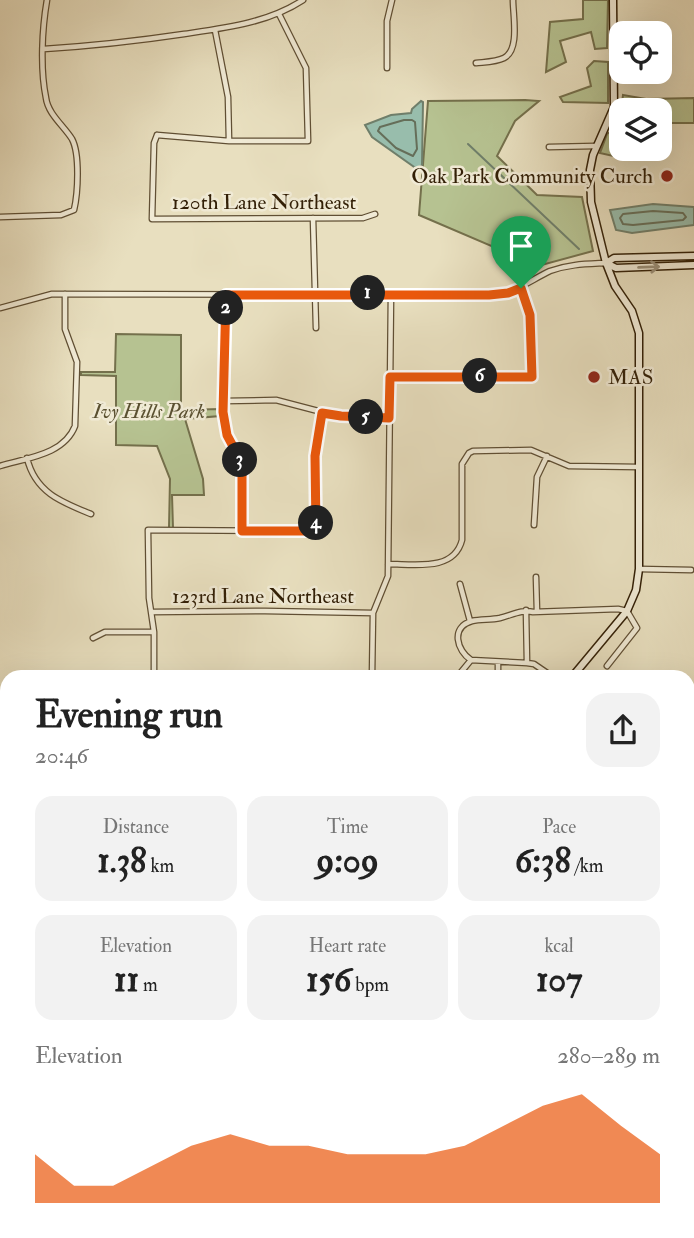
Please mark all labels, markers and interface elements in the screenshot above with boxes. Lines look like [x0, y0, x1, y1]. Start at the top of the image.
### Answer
map controls [609, 21, 672, 161]
button: locate [609, 21, 672, 84]
button: layers [609, 98, 672, 161]
place label: Oak Park Community Curch [411, 163, 653, 190]
marker: Oak Park Community Curch [659, 168, 675, 184]
street label: 120th Lane Northeast [172, 189, 356, 216]
pin [491, 216, 551, 288]
icon: arrive [502, 227, 540, 265]
one-way arrow [638, 260, 661, 274]
pin: 1 [350, 276, 386, 310]
text: 1 [364, 280, 371, 304]
pin: 2 [208, 290, 244, 326]
text: 2 [221, 295, 230, 319]
pin: 6 [462, 358, 498, 394]
text: 6 [475, 363, 484, 387]
place label: MAS [608, 364, 653, 391]
marker: MAS [586, 369, 602, 385]
park label: Ivy Hills Park [92, 398, 205, 425]
pin: 5 [348, 400, 384, 434]
text: 5 [361, 404, 370, 428]
pin: 3 [222, 442, 258, 477]
text: 3 [236, 447, 243, 471]
pin: 4 [298, 505, 334, 540]
text: 4 [310, 510, 321, 534]
street label: 123rd Lane Northeast [172, 583, 354, 610]
text: Evening run [35, 691, 223, 739]
button: share [586, 693, 660, 767]
text: 20:46 [35, 741, 88, 770]
text: Distance [103, 815, 169, 839]
text: Time [327, 815, 368, 839]
text: Pace [542, 815, 576, 839]
text: 1.38 [97, 839, 147, 883]
text: 9:09 [316, 839, 379, 883]
text: 6:38 [515, 839, 571, 883]
text: km [147, 854, 174, 878]
text: /km [571, 854, 604, 878]
text: Elevation [100, 934, 172, 958]
text: Heart rate [309, 934, 386, 958]
text: kcal [545, 934, 574, 958]
text: 11 [114, 958, 139, 1002]
text: 156 [306, 958, 351, 1002]
text: 107 [536, 958, 582, 1002]
text: m [139, 973, 158, 997]
text: bpm [351, 973, 389, 997]
text: Elevation [35, 1041, 123, 1070]
text: 280–289 m [557, 1041, 660, 1070]

